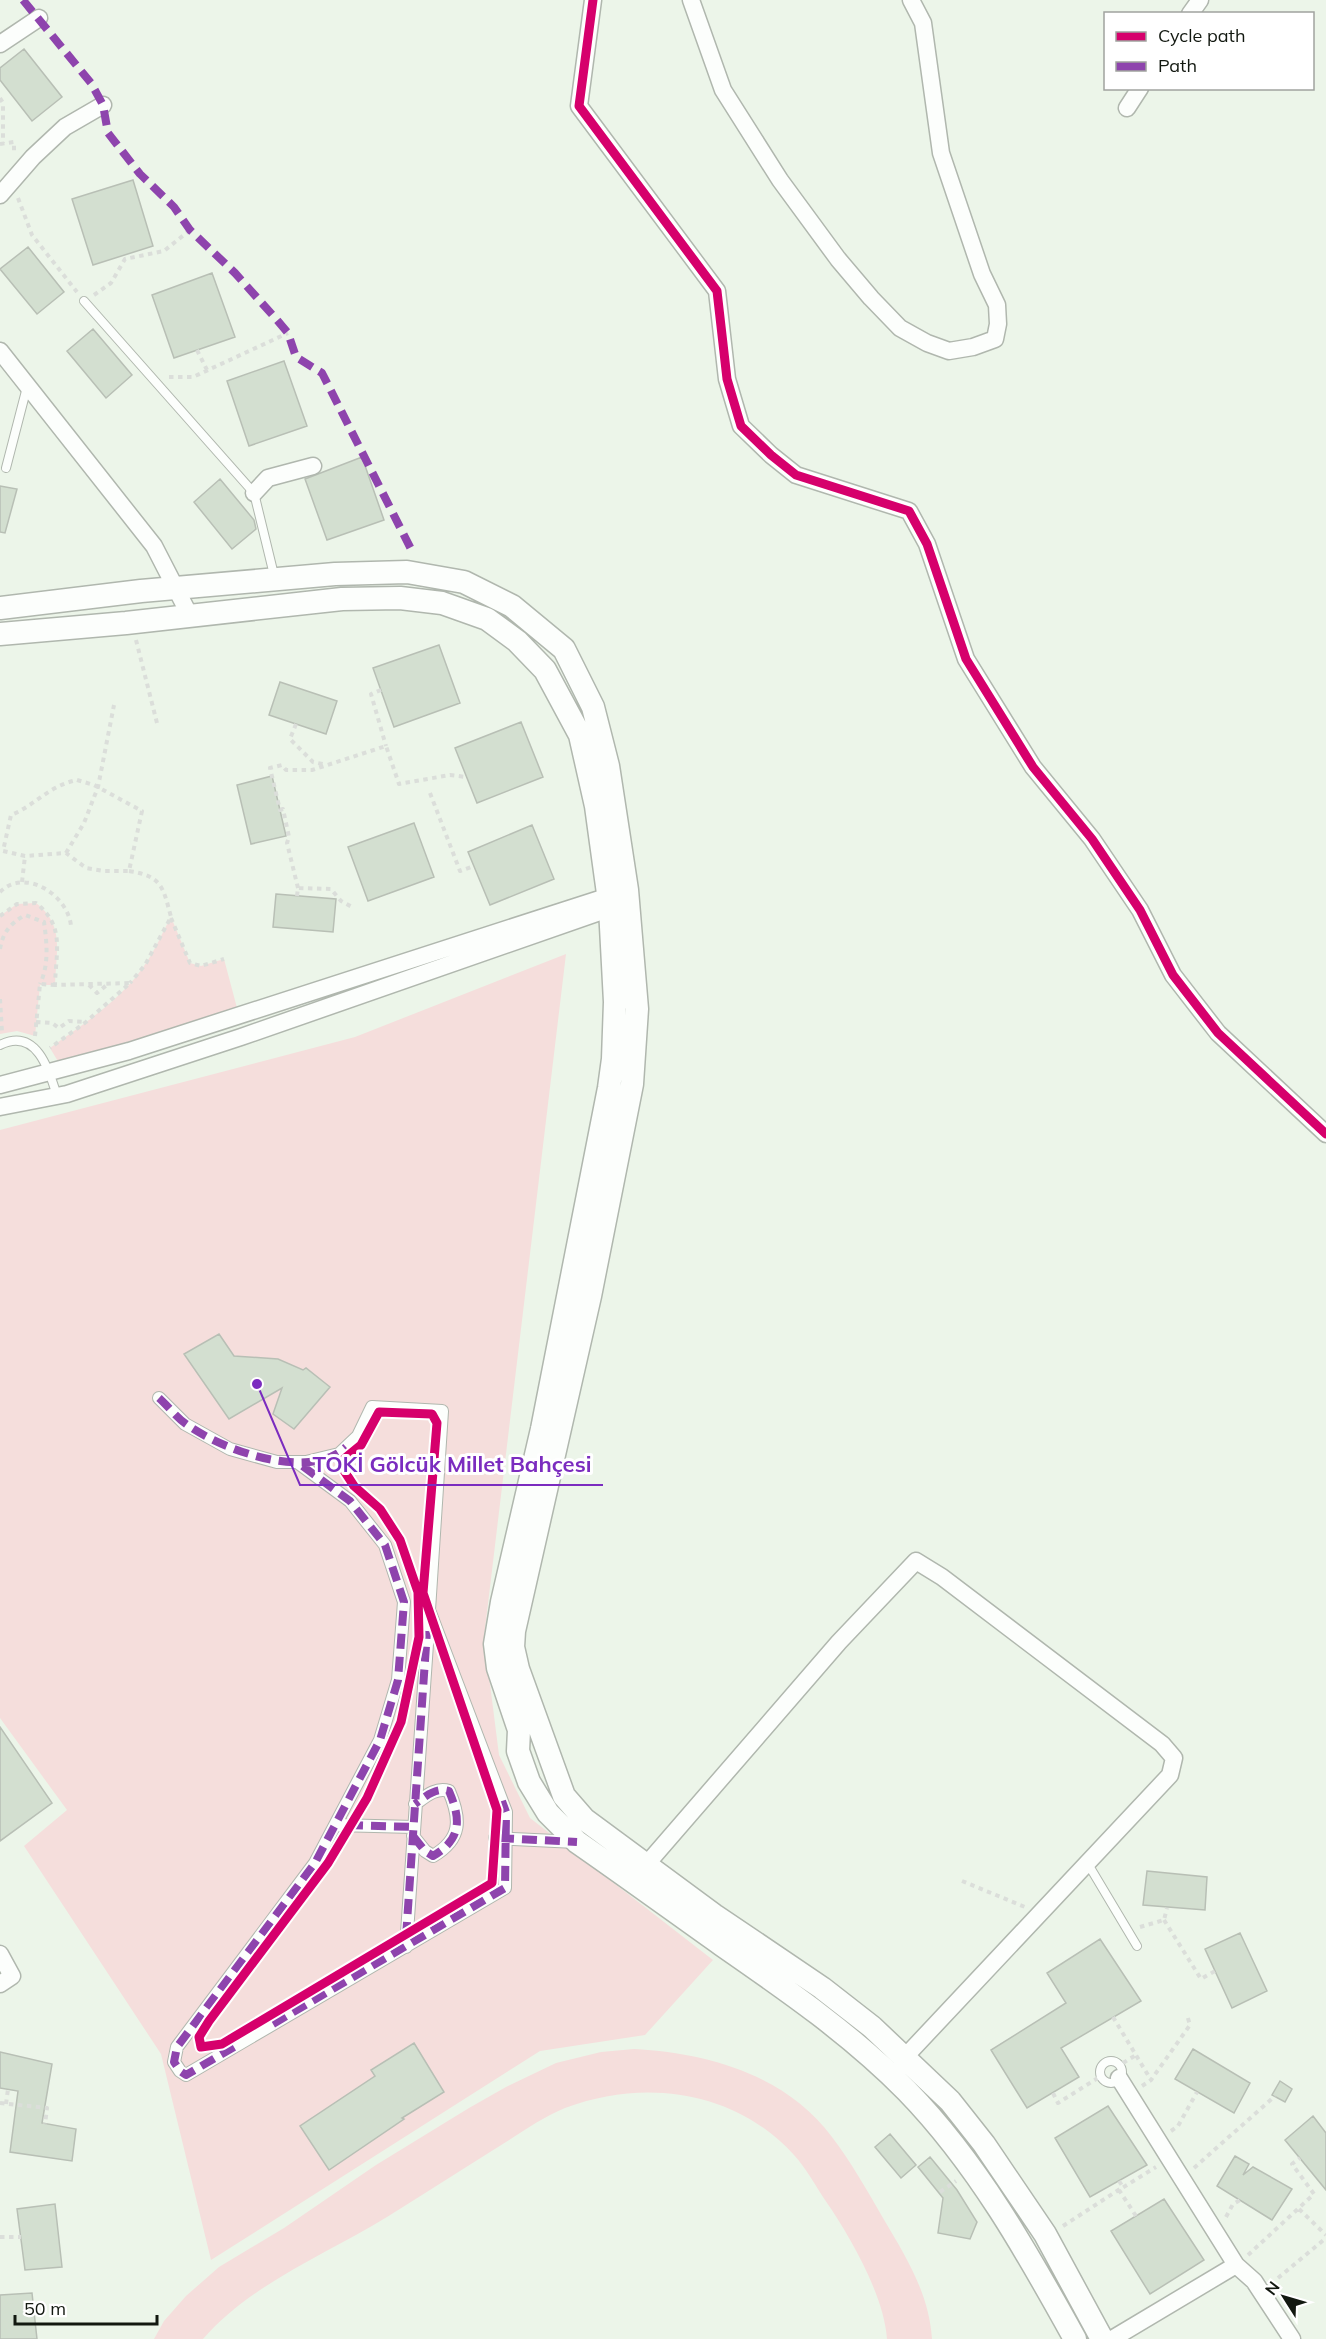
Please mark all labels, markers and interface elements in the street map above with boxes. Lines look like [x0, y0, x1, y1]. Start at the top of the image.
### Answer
legend [1104, 12, 1314, 90]
text: Cycle path [1158, 24, 1245, 47]
text: Path [1158, 54, 1197, 77]
callout: TOKİ Gölcük Millet Bahçesi [300, 1445, 603, 1485]
text: TOKİ Gölcük Millet Bahçesi [313, 1450, 591, 1478]
north arrow [1254, 2267, 1314, 2327]
text: N [1260, 2277, 1284, 2299]
scale bar [15, 2288, 158, 2326]
text: 50 m [24, 2297, 66, 2320]

